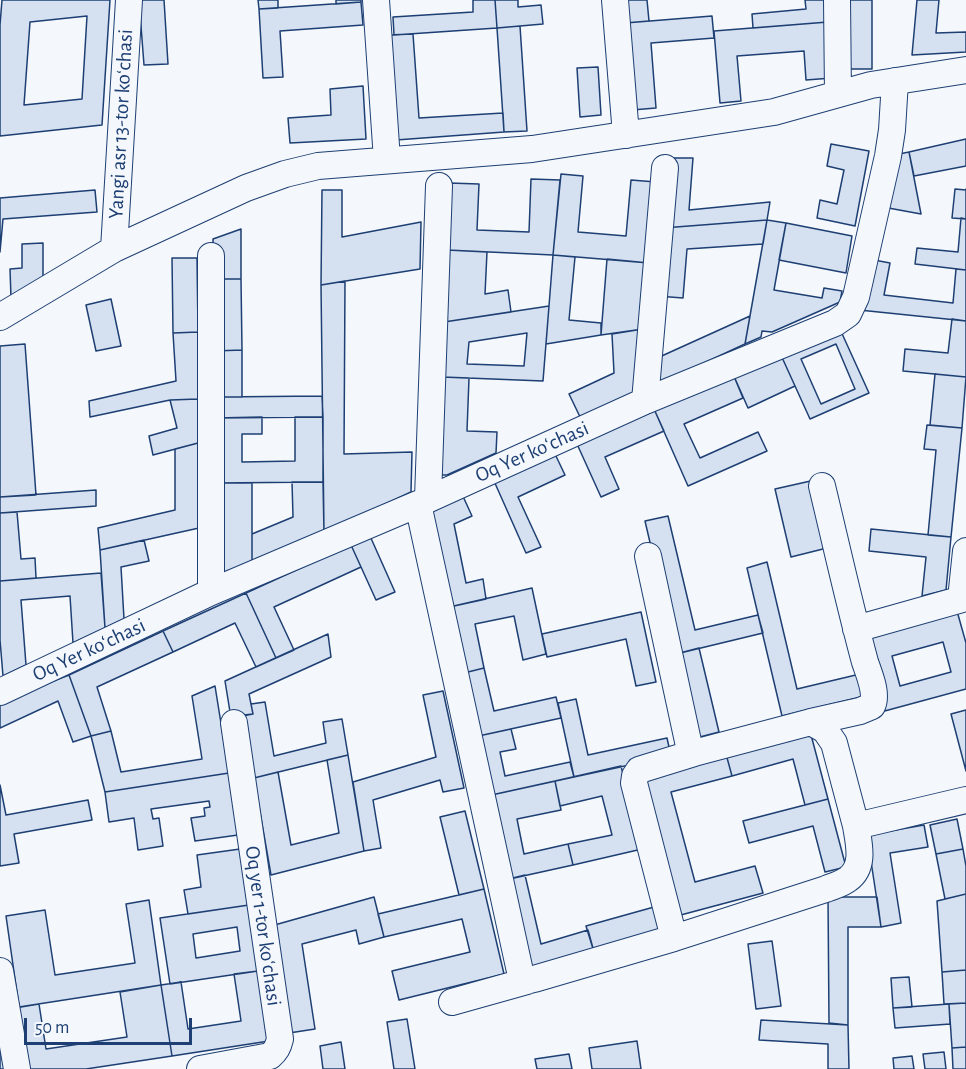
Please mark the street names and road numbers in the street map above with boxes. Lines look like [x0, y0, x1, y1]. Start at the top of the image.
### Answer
street label: Yangi asr 13-tor koʻchasi [103, 28, 139, 220]
street label: Oq Yer koʻchasi [471, 416, 593, 488]
street label: Oq Yer koʻchasi [28, 613, 150, 687]
street label: Oq yer 1-tor koʻchasi [239, 844, 287, 1008]

